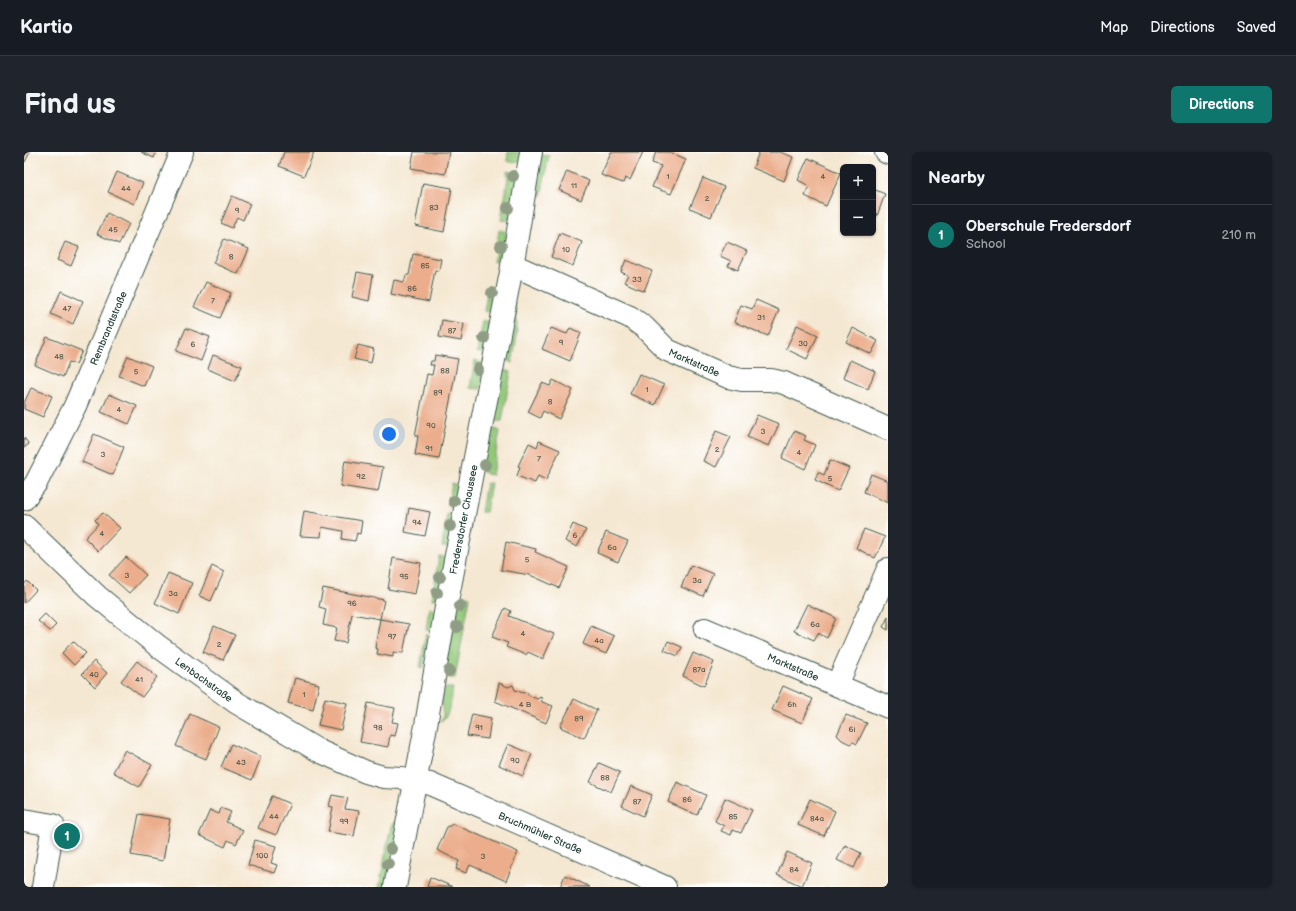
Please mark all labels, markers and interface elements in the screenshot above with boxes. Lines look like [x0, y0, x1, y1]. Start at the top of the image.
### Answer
text: Kartio [20, 16, 73, 39]
text: Map [1100, 19, 1128, 36]
text: Directions [1150, 19, 1215, 36]
text: Saved [1237, 19, 1276, 36]
button: Directions [1171, 86, 1272, 123]
text: Find us [24, 88, 116, 121]
map controls [840, 164, 876, 236]
button: + [840, 164, 876, 200]
text: Nearby [928, 168, 985, 188]
house number: 1 [666, 172, 670, 181]
house number: 4 [821, 172, 826, 181]
house number: 11 [571, 181, 577, 190]
house number: 44 [121, 184, 131, 193]
house number: 2 [705, 194, 710, 203]
button: − [840, 200, 876, 236]
house number: 83 [429, 203, 439, 212]
house number: 9 [235, 206, 240, 215]
text: Oberschule Fredersdorf [966, 217, 1131, 236]
house number: 45 [108, 225, 118, 234]
text: 1 [938, 227, 944, 243]
text: 210 m [1222, 227, 1256, 243]
text: School [966, 236, 1006, 252]
house number: 10 [562, 245, 570, 254]
house number: 8 [229, 252, 234, 261]
house number: 85 [420, 261, 430, 270]
house number: 33 [632, 275, 642, 284]
house number: 86 [407, 284, 417, 293]
street label: Rembrandtstraße [88, 289, 130, 367]
house number: 7 [211, 296, 215, 305]
house number: 47 [63, 304, 71, 313]
house number: 31 [757, 313, 765, 322]
house number: 87 [448, 326, 456, 335]
house number: 9 [559, 338, 564, 347]
house number: 30 [798, 339, 808, 348]
house number: 6 [191, 340, 196, 349]
street label: Marktstraße [666, 346, 721, 380]
house number: 48 [54, 352, 64, 361]
house number: 88 [440, 366, 450, 375]
house number: 5 [134, 367, 139, 376]
house number: 1 [645, 385, 649, 394]
house number: 89 [433, 388, 443, 397]
house number: 8 [548, 397, 553, 406]
house number: 4 [117, 405, 122, 414]
house number: 90 [426, 421, 436, 430]
your location [379, 424, 399, 444]
house number: 3 [761, 427, 766, 436]
house number: 91 [425, 444, 433, 453]
house number: 2 [715, 445, 720, 454]
house number: 4 [797, 448, 802, 457]
house number: 3 [101, 450, 106, 459]
house number: 7 [537, 454, 541, 463]
street label: Fredersdorfer Chaussee [448, 464, 481, 575]
house number: 92 [356, 472, 366, 481]
house number: 5 [828, 474, 833, 483]
house number: 94 [412, 518, 422, 527]
house number: 4 [100, 529, 105, 538]
house number: 6 [573, 531, 578, 540]
house number: 6a [607, 543, 617, 552]
house number: 5 [525, 555, 530, 564]
house number: 3 [125, 571, 130, 580]
house number: 95 [399, 572, 409, 581]
house number: 3a [692, 576, 702, 585]
house number: 3a [168, 589, 178, 598]
house number: 96 [347, 599, 357, 608]
house number: 6a [810, 620, 820, 629]
house number: 4 [521, 629, 526, 638]
house number: 97 [388, 632, 396, 641]
house number: 4a [594, 636, 604, 645]
house number: 2 [217, 640, 222, 649]
street label: Marktstraße [765, 651, 821, 684]
street label: Lenbachstraße [173, 655, 235, 705]
house number: 87a [692, 665, 706, 674]
house number: 40 [89, 670, 99, 679]
house number: 41 [135, 675, 143, 684]
house number: 1 [302, 690, 306, 699]
house number: 4 B [519, 700, 532, 709]
house number: 6h [787, 700, 797, 709]
house number: 89 [574, 714, 584, 723]
house number: 98 [373, 723, 383, 732]
house number: 91 [475, 723, 483, 732]
house number: 6i [849, 725, 856, 734]
house number: 90 [510, 756, 520, 765]
house number: 43 [236, 758, 246, 767]
house number: 88 [600, 773, 610, 782]
house number: 86 [682, 795, 692, 804]
house number: 87 [633, 797, 641, 806]
street label: Bruchmühler Straße [496, 810, 584, 857]
house number: 44 [269, 812, 279, 821]
house number: 85 [728, 812, 738, 821]
house number: 84a [810, 814, 825, 823]
house number: 99 [339, 817, 349, 826]
pin: 1 [54, 821, 80, 851]
house number: 100 [256, 851, 269, 860]
house number: 3 [481, 852, 486, 861]
house number: 84 [789, 865, 799, 874]

